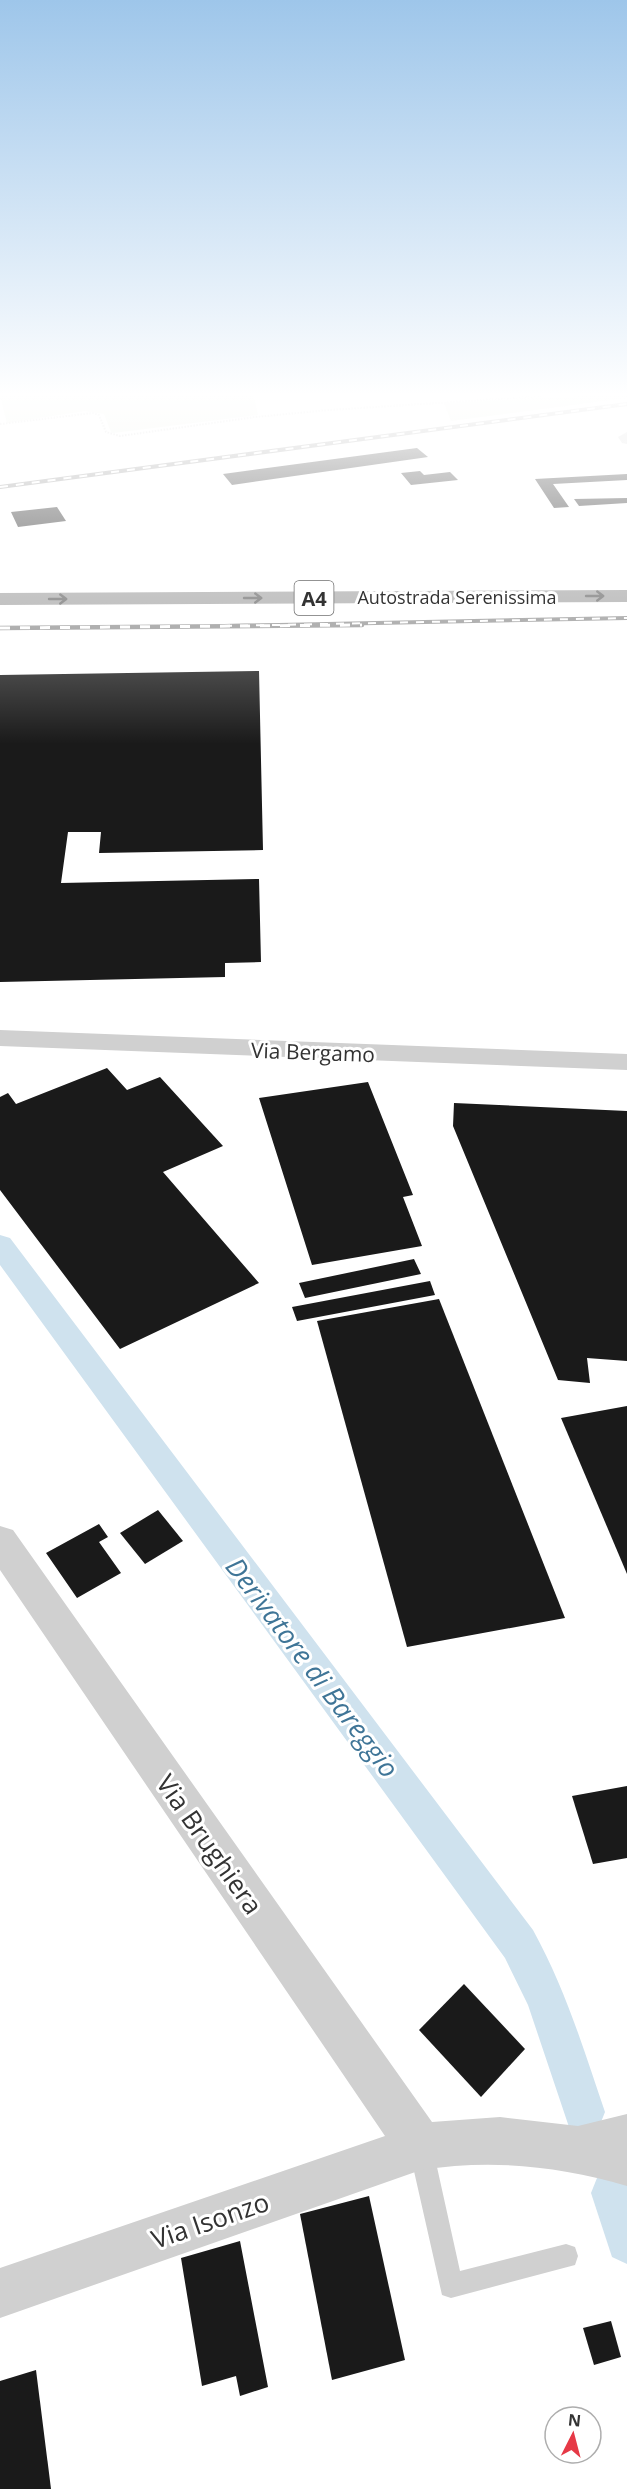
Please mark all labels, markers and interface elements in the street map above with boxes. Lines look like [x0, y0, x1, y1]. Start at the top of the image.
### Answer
road number: A4 [294, 581, 334, 615]
street label: Autostrada Serenissima [357, 585, 557, 609]
one-way arrow [585, 590, 605, 602]
one-way arrow [48, 593, 68, 605]
one-way arrow [243, 593, 263, 604]
street label: Via Bergamo [251, 1036, 375, 1068]
water label: Derivatore di Bareggio [218, 1549, 408, 1785]
street label: Via Brughiera [149, 1767, 271, 1921]
street label: Via Isonzo [146, 2183, 274, 2257]
north arrow [543, 2405, 603, 2465]
text: N [567, 2408, 582, 2432]

